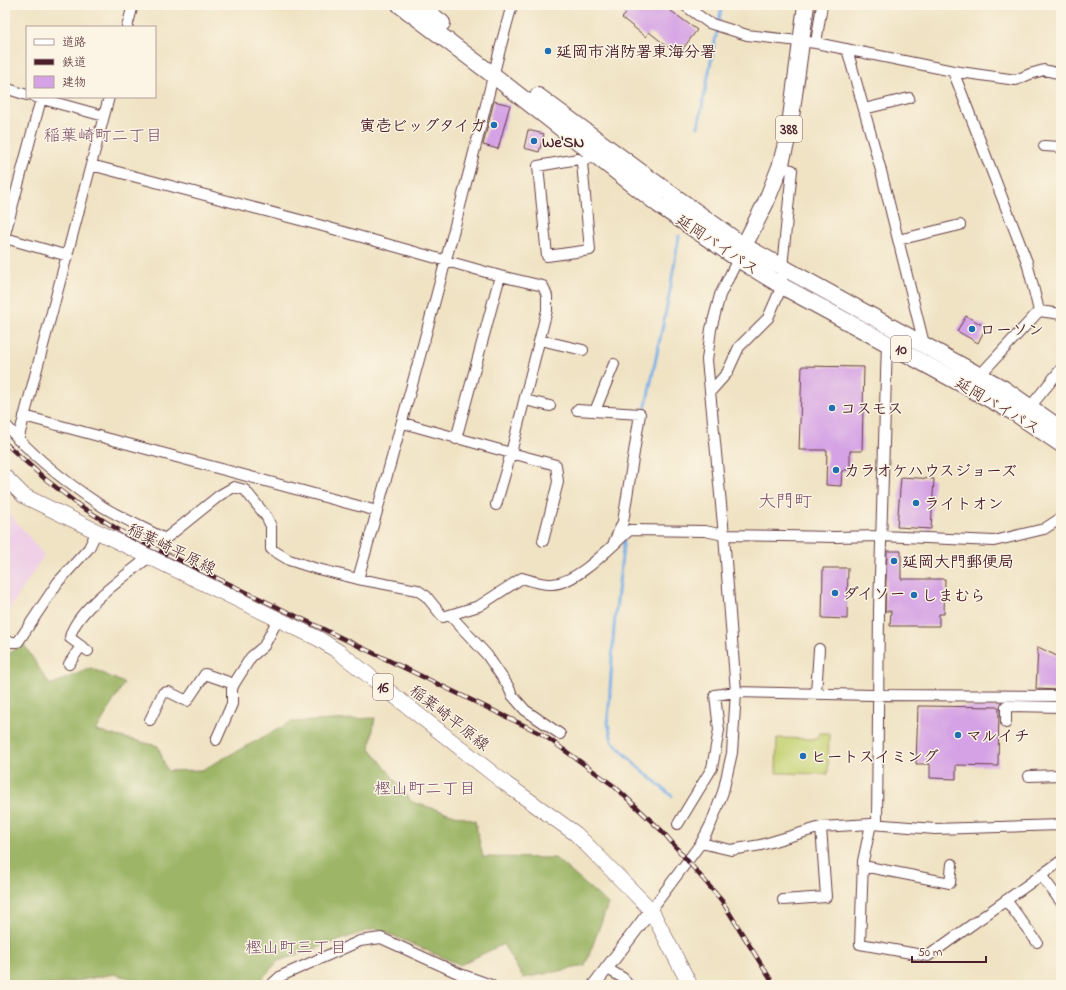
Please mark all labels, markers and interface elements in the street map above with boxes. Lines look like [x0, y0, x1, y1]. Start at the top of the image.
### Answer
legend [26, 26, 156, 98]
text: 道路 [62, 34, 86, 52]
place label: 延岡市消防署東海分署 [556, 41, 716, 65]
marker: 延岡市消防署東海分署 [543, 46, 553, 56]
text: 鉄道 [62, 54, 86, 72]
text: 建物 [62, 74, 86, 92]
place label: 寅壱ビッグタイガ [360, 115, 486, 139]
road number: 388 [776, 116, 802, 142]
marker: 寅壱ビッグタイガ [489, 120, 499, 130]
district label: 稲葉崎町二丁目 [44, 124, 163, 149]
place label: We'SN [542, 131, 585, 155]
marker: We'SN [529, 136, 539, 146]
street label: 延岡バイパス [671, 209, 763, 282]
place label: ローソン [980, 319, 1044, 343]
marker: ローソン [967, 324, 977, 334]
road number: 10 [891, 336, 911, 362]
street label: 延岡バイパス [950, 372, 1044, 442]
place label: コスモス [840, 398, 903, 422]
marker: コスモス [827, 403, 837, 413]
place label: カラオケハウスジョーズ [844, 460, 1017, 484]
marker: カラオケハウスジョーズ [831, 465, 841, 475]
district label: 大門町 [758, 490, 812, 516]
place label: ライトオン [924, 493, 1004, 517]
marker: ライトオン [911, 498, 921, 508]
street label: 稲葉崎平原線 [123, 518, 220, 582]
place label: 延岡大門郵便局 [902, 551, 1014, 575]
marker: 延岡大門郵便局 [889, 556, 899, 566]
place label: ダイソー [843, 583, 905, 607]
place label: しまむら [922, 585, 986, 609]
marker: ダイソー [830, 588, 840, 598]
marker: しまむら [909, 590, 919, 600]
road number: 16 [373, 674, 393, 700]
street label: 稲葉崎平原線 [404, 680, 494, 758]
place label: マルイチ [966, 725, 1030, 749]
marker: マルイチ [953, 730, 963, 740]
place label: ヒートスイミング [811, 746, 939, 770]
marker: ヒートスイミング [798, 751, 808, 761]
district label: 樫山町二丁目 [374, 777, 476, 802]
district label: 樫山町三丁目 [245, 936, 347, 961]
scale bar [912, 938, 986, 964]
text: 50 m [918, 944, 942, 962]

